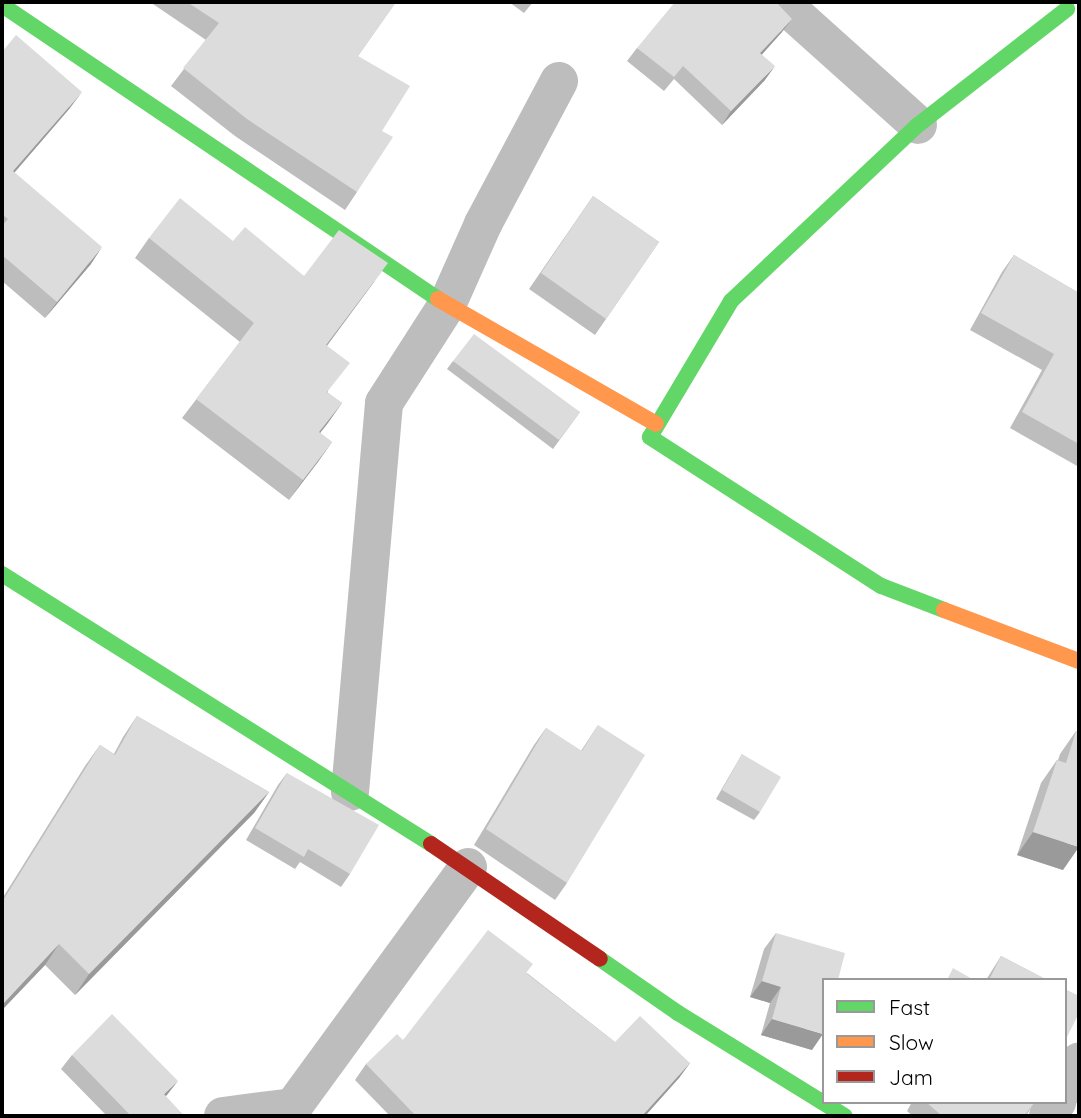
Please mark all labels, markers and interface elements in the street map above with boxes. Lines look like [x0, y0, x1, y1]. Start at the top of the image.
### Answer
legend [822, 978, 1067, 1104]
text: Fast [889, 994, 930, 1020]
text: Slow [889, 1029, 934, 1055]
text: Jam [889, 1064, 933, 1090]

